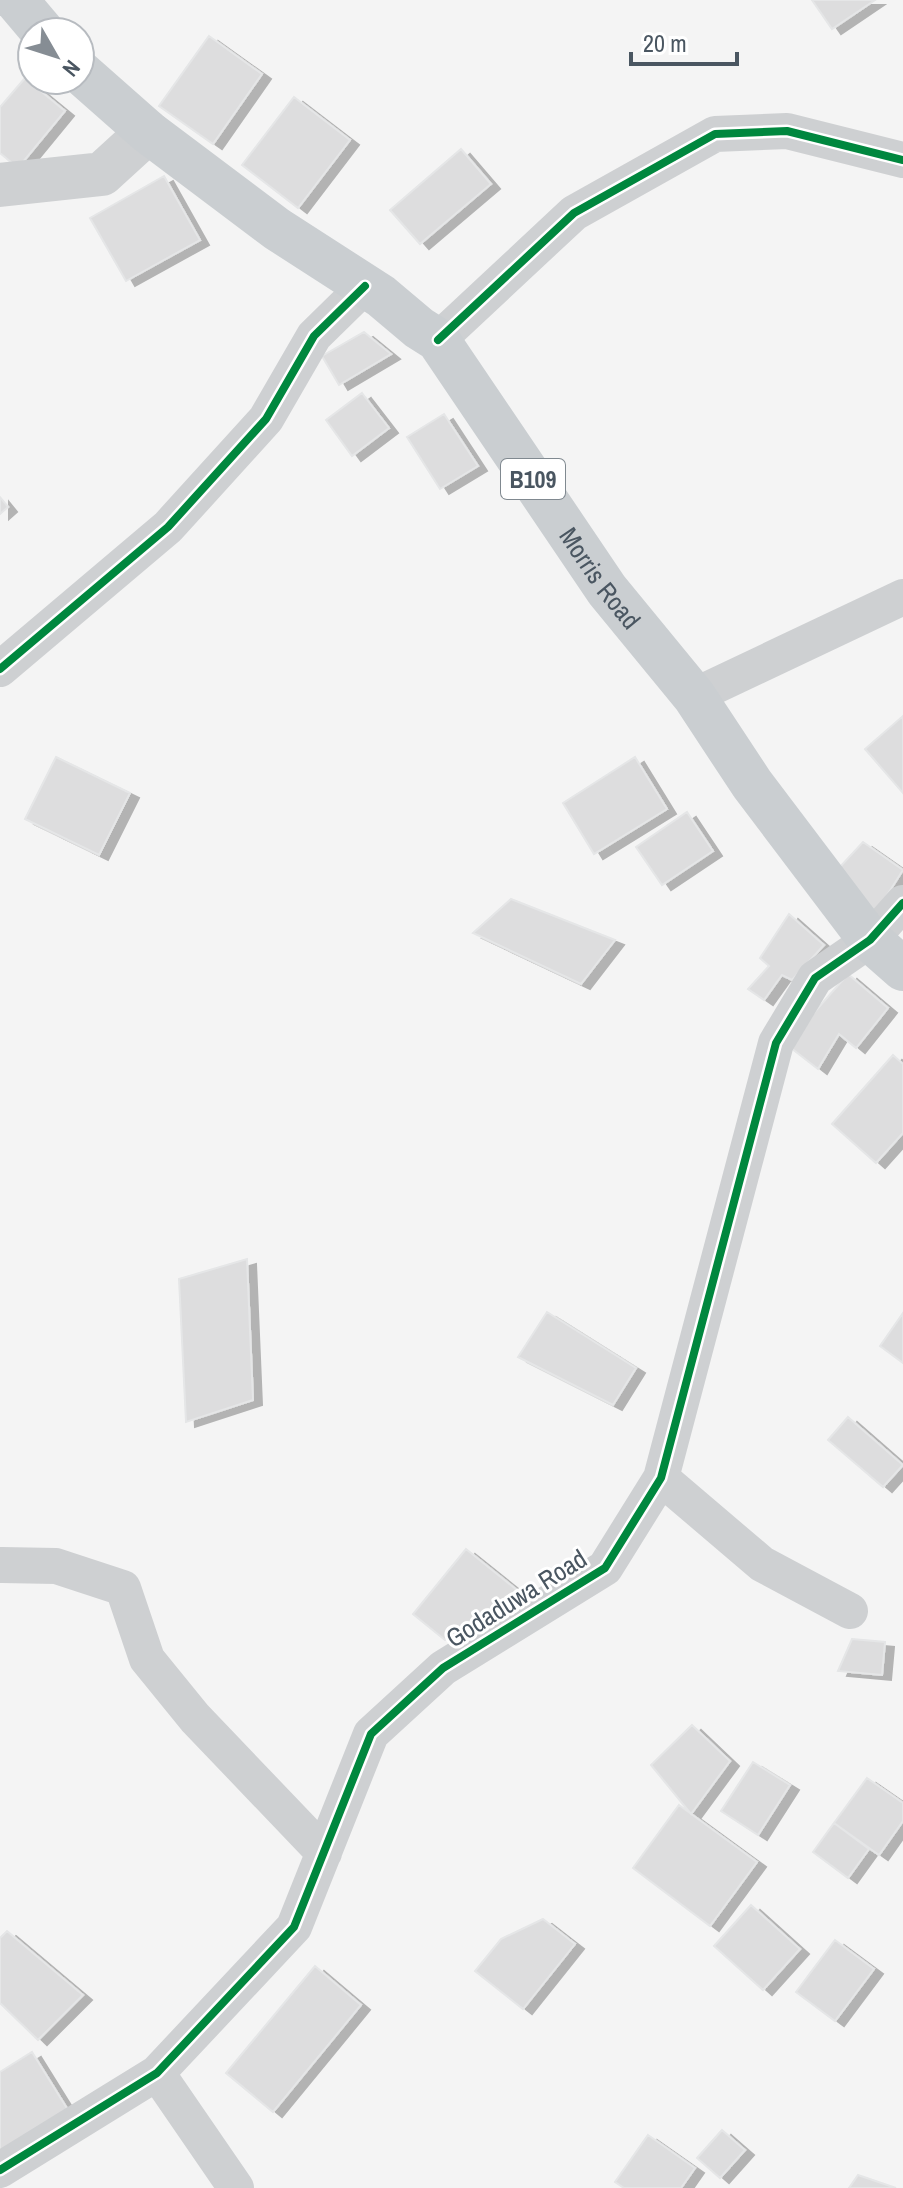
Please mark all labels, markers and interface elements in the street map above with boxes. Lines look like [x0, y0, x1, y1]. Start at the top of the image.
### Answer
north arrow [16, 16, 96, 96]
scale bar [631, 16, 737, 66]
text: 20 m [643, 27, 687, 59]
text: N [56, 54, 87, 83]
road number: B109 [501, 459, 565, 499]
street label: Morris Road [552, 520, 649, 636]
street label: Godaduwa Road [439, 1541, 593, 1655]

